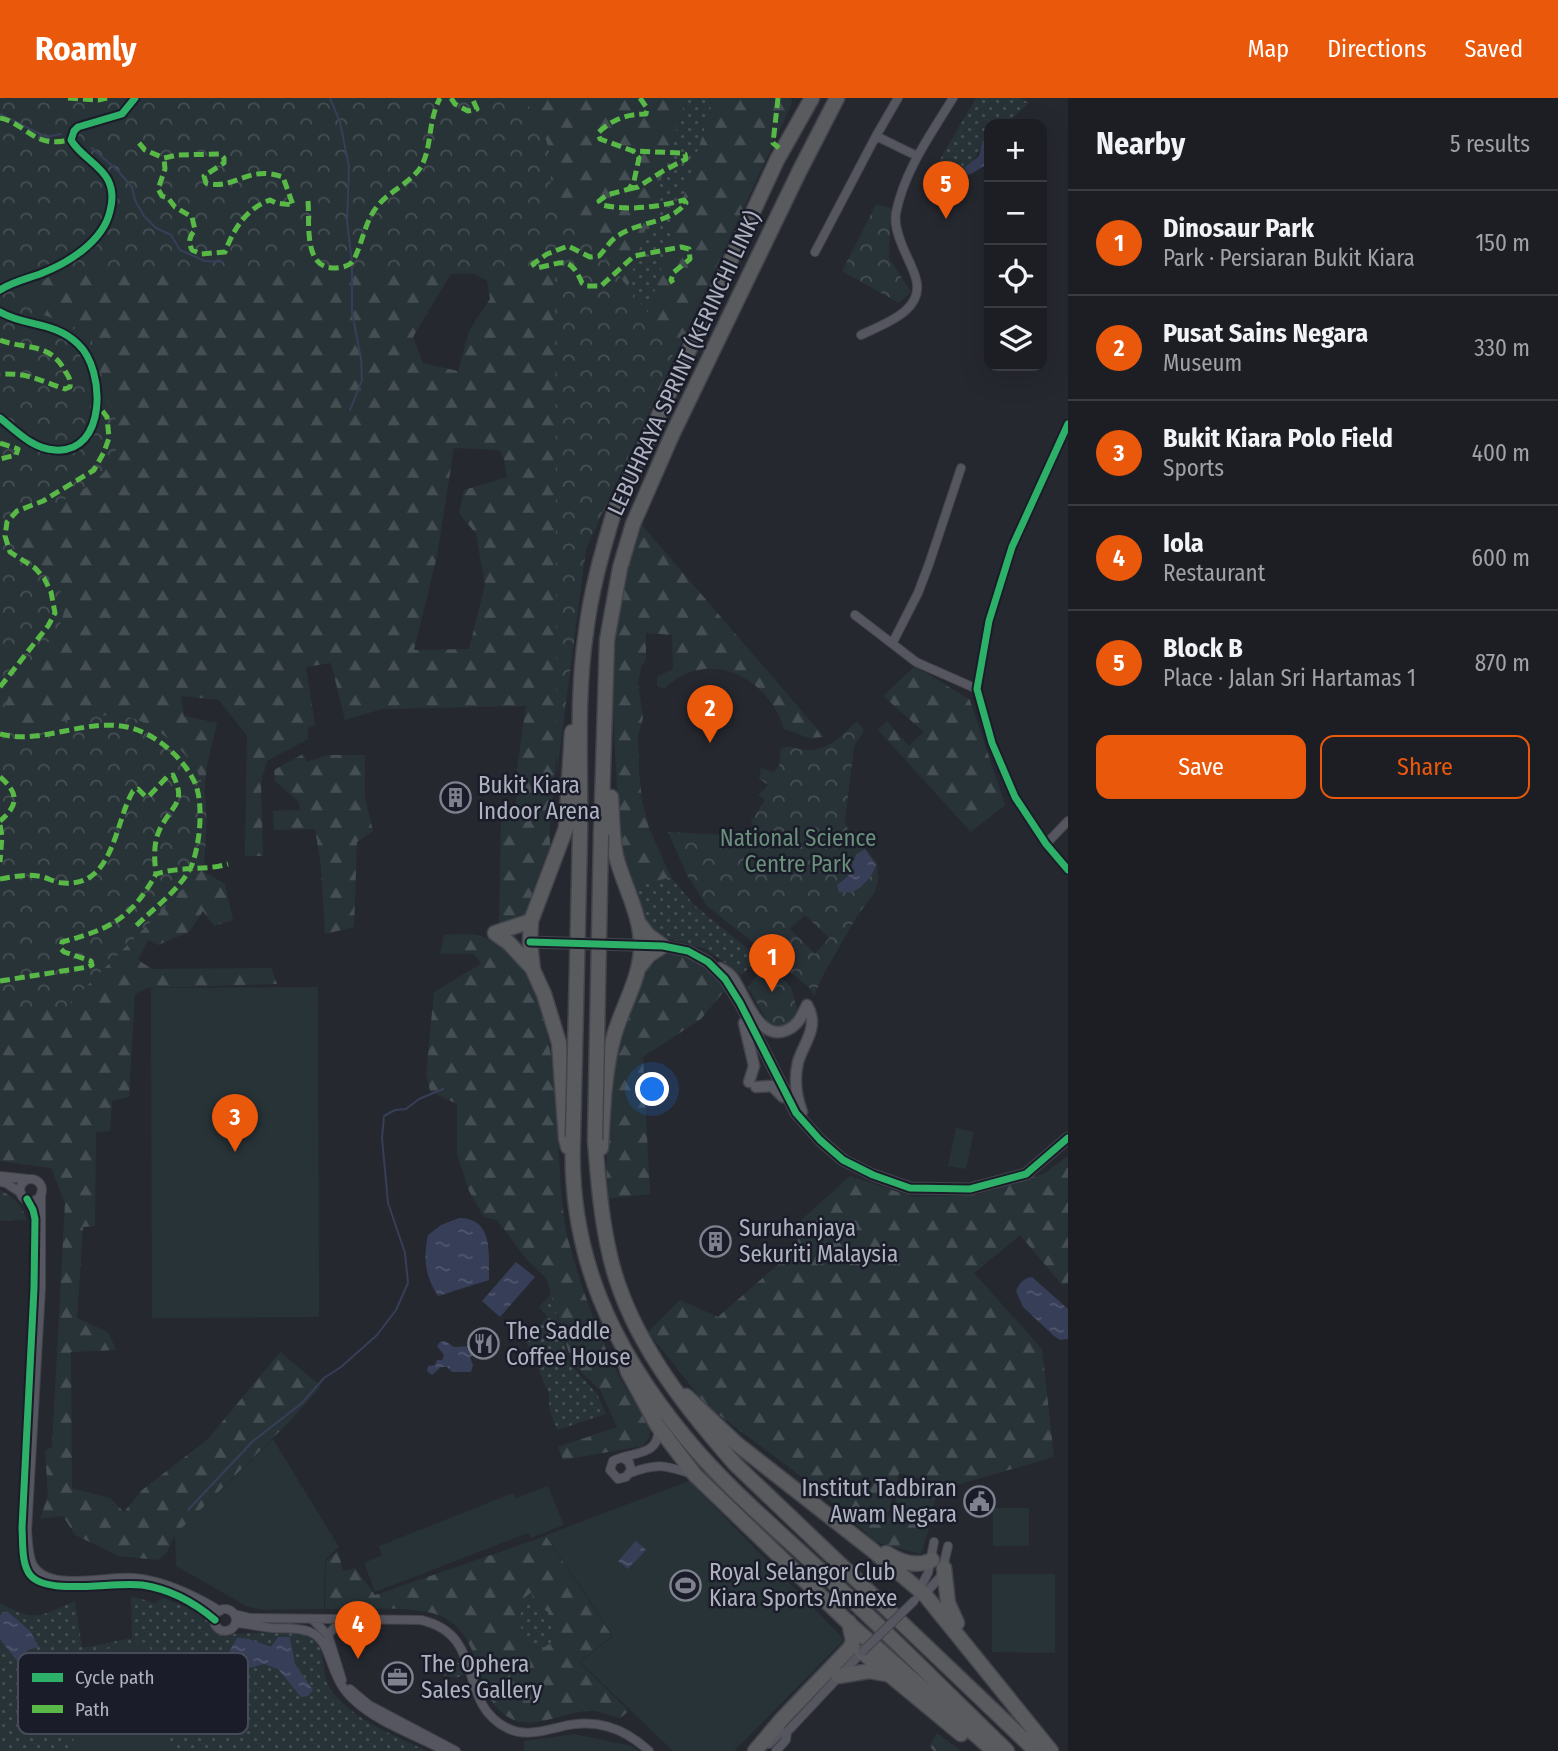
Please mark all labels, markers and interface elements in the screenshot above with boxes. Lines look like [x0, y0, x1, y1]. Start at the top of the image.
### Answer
text: Roamly [35, 29, 136, 69]
text: Map [1248, 35, 1289, 63]
text: Directions [1327, 35, 1426, 63]
text: Saved [1464, 35, 1523, 63]
map controls [984, 119, 1047, 371]
button: + [984, 119, 1047, 182]
text: Nearby [1096, 126, 1185, 162]
text: 5 results [1450, 130, 1530, 158]
pin: 5 [923, 161, 969, 219]
button: − [984, 182, 1047, 245]
street label: LEBUHRAYA SPRINT (KERINCHI LINK) [601, 206, 767, 520]
text: Dinosaur Park [1163, 213, 1314, 244]
text: 1 [1114, 229, 1124, 257]
text: 150 m [1475, 229, 1530, 257]
text: Park · Persiaran Bukit Kiara [1163, 244, 1415, 272]
button: locate [984, 245, 1047, 308]
button: layers [984, 308, 1047, 371]
text: Pusat Sains Negara [1163, 318, 1368, 349]
text: 2 [1114, 334, 1124, 362]
text: 330 m [1474, 334, 1530, 362]
text: Museum [1163, 349, 1242, 377]
text: Bukit Kiara Polo Field [1163, 423, 1393, 454]
text: 3 [1114, 439, 1124, 467]
text: 400 m [1472, 439, 1530, 467]
text: Sports [1163, 454, 1224, 482]
text: Iola [1163, 528, 1204, 559]
text: 4 [1113, 544, 1125, 572]
text: 600 m [1472, 544, 1530, 572]
text: Restaurant [1163, 559, 1265, 587]
text: Block B [1163, 633, 1243, 664]
text: 5 [1113, 649, 1125, 677]
text: 870 m [1475, 649, 1530, 677]
text: Place · Jalan Sri Hartamas 1 [1163, 664, 1416, 692]
pin: 2 [687, 685, 733, 743]
button: Save [1096, 735, 1306, 799]
button: Share [1320, 735, 1530, 799]
place label: Bukit Kiara Indoor Arena [478, 771, 600, 825]
building icon: Bukit Kiara Indoor Arena [438, 781, 472, 815]
park label: National Science Centre Park [720, 824, 876, 878]
pin: 1 [749, 934, 795, 992]
your location [635, 1072, 669, 1106]
pin: 3 [212, 1094, 258, 1152]
place label: Suruhanjaya Sekuriti Malaysia [739, 1214, 898, 1268]
building icon: Suruhanjaya Sekuriti Malaysia [699, 1224, 733, 1258]
place label: The Saddle Coffee House [506, 1317, 631, 1371]
restaurant icon: The Saddle Coffee House [466, 1327, 500, 1361]
place label: Institut Tadbiran Awam Negara [801, 1474, 957, 1528]
public building icon: Institut Tadbiran Awam Negara [963, 1484, 997, 1518]
place label: Royal Selangor Club Kiara Sports Annexe [709, 1558, 897, 1612]
sports icon: Royal Selangor Club Kiara Sports Annexe [669, 1568, 703, 1602]
pin: 4 [335, 1601, 381, 1659]
place label: The Ophera Sales Gallery [421, 1650, 543, 1704]
legend [18, 1653, 248, 1734]
office icon: The Ophera Sales Gallery [381, 1660, 415, 1694]
text: Cycle path [75, 1666, 154, 1689]
text: Path [75, 1698, 110, 1721]

